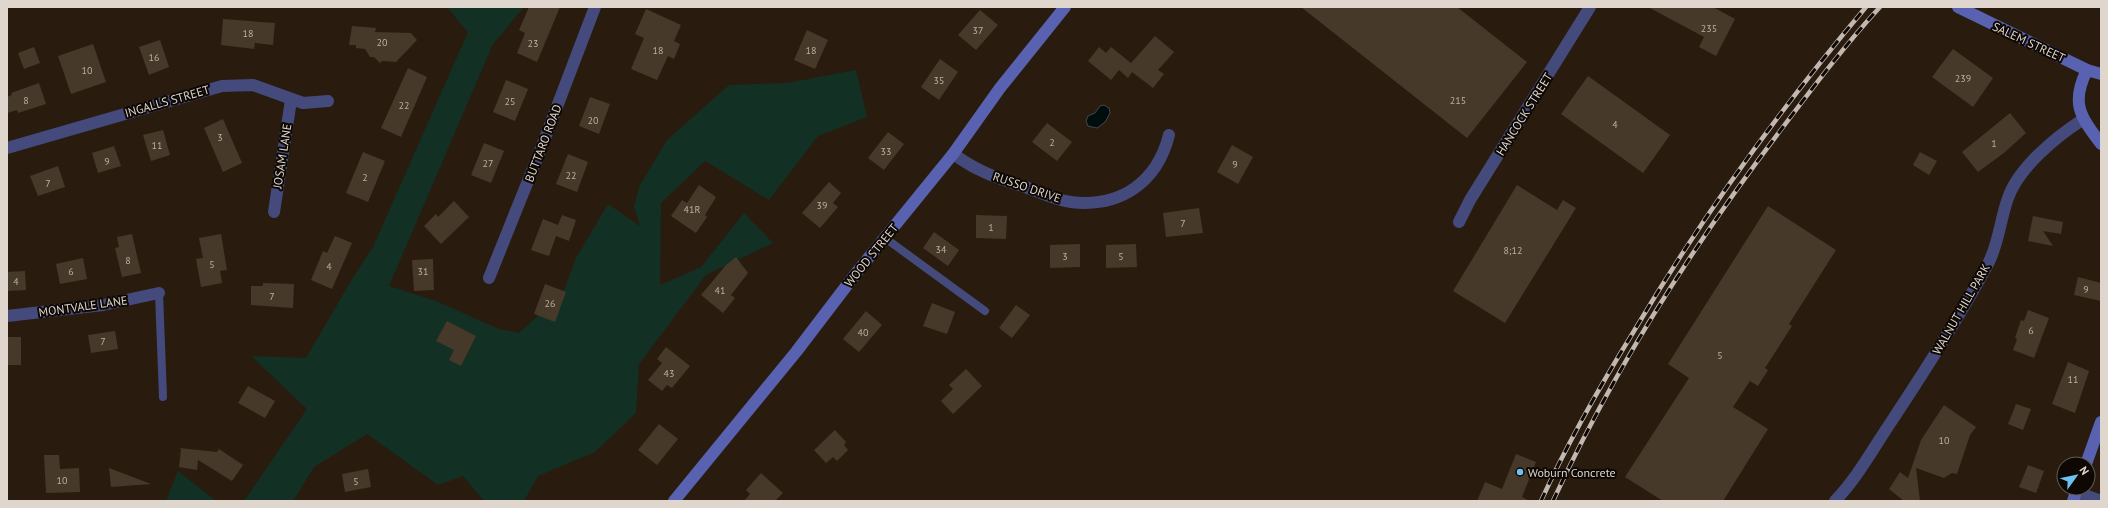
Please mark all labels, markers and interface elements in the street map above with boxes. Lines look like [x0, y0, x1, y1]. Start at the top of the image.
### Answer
street label: SALEM STREET [1990, 19, 2068, 66]
house number: 235 [1701, 22, 1717, 35]
house number: 37 [973, 24, 983, 37]
house number: 18 [243, 27, 253, 40]
house number: 20 [377, 36, 388, 49]
house number: 23 [528, 37, 538, 50]
house number: 18 [653, 44, 663, 57]
house number: 18 [806, 44, 816, 57]
house number: 16 [149, 51, 159, 64]
house number: 10 [82, 64, 93, 77]
street label: HANCOCK STREET [1493, 70, 1556, 158]
house number: 239 [1955, 72, 1971, 85]
house number: 35 [934, 74, 944, 87]
street label: INGALLS STREET [123, 82, 211, 120]
house number: 8 [23, 94, 29, 107]
house number: 215 [1450, 94, 1466, 107]
house number: 25 [505, 95, 515, 108]
house number: 22 [399, 99, 409, 112]
street label: BUTTARO ROAD [521, 102, 565, 184]
house number: 20 [588, 114, 599, 127]
house number: 4 [1612, 118, 1618, 131]
street label: JOSAM LANE [269, 122, 295, 191]
house number: 3 [217, 131, 223, 144]
house number: 2 [1049, 136, 1055, 149]
house number: 1 [1991, 137, 1997, 150]
house number: 11 [152, 139, 162, 152]
house number: 33 [881, 145, 891, 158]
house number: 9 [104, 155, 110, 168]
house number: 27 [483, 157, 493, 170]
house number: 9 [1232, 158, 1238, 171]
street label: RUSSO DRIVE [991, 168, 1063, 206]
house number: 22 [566, 169, 576, 182]
house number: 2 [362, 171, 368, 184]
house number: 7 [45, 177, 51, 190]
house number: 39 [817, 199, 827, 212]
house number: 41R [684, 203, 700, 216]
house number: 7 [1180, 217, 1186, 230]
street label: WOOD STREET [841, 220, 901, 290]
house number: 1 [988, 221, 994, 234]
house number: 34 [936, 243, 947, 256]
house number: 8;12 [1504, 244, 1522, 257]
house number: 3 [1062, 250, 1068, 263]
house number: 5 [1118, 250, 1124, 263]
house number: 8 [125, 254, 131, 267]
house number: 5 [209, 258, 215, 271]
house number: 4 [326, 260, 332, 273]
street label: WALNUT HILL PARK [1929, 261, 1993, 357]
house number: 6 [68, 265, 74, 278]
house number: 31 [418, 265, 428, 278]
house number: 4 [13, 275, 19, 288]
house number: 9 [2083, 283, 2089, 296]
house number: 41 [715, 284, 725, 297]
house number: 7 [269, 290, 275, 303]
street label: MONTVALE LANE [38, 292, 128, 320]
house number: 26 [545, 297, 555, 310]
house number: 6 [2028, 324, 2034, 337]
house number: 40 [858, 326, 869, 339]
house number: 7 [100, 335, 106, 348]
house number: 5 [1717, 349, 1723, 362]
house number: 43 [664, 367, 674, 380]
house number: 11 [2068, 373, 2078, 386]
house number: 10 [1939, 434, 1950, 447]
north arrow [2056, 456, 2096, 496]
text: N [2077, 464, 2092, 477]
place label: Woburn Concrete [1528, 465, 1616, 480]
marker: Woburn Concrete [1515, 467, 1525, 477]
house number: 10 [57, 474, 68, 487]
house number: 5 [353, 475, 359, 488]

